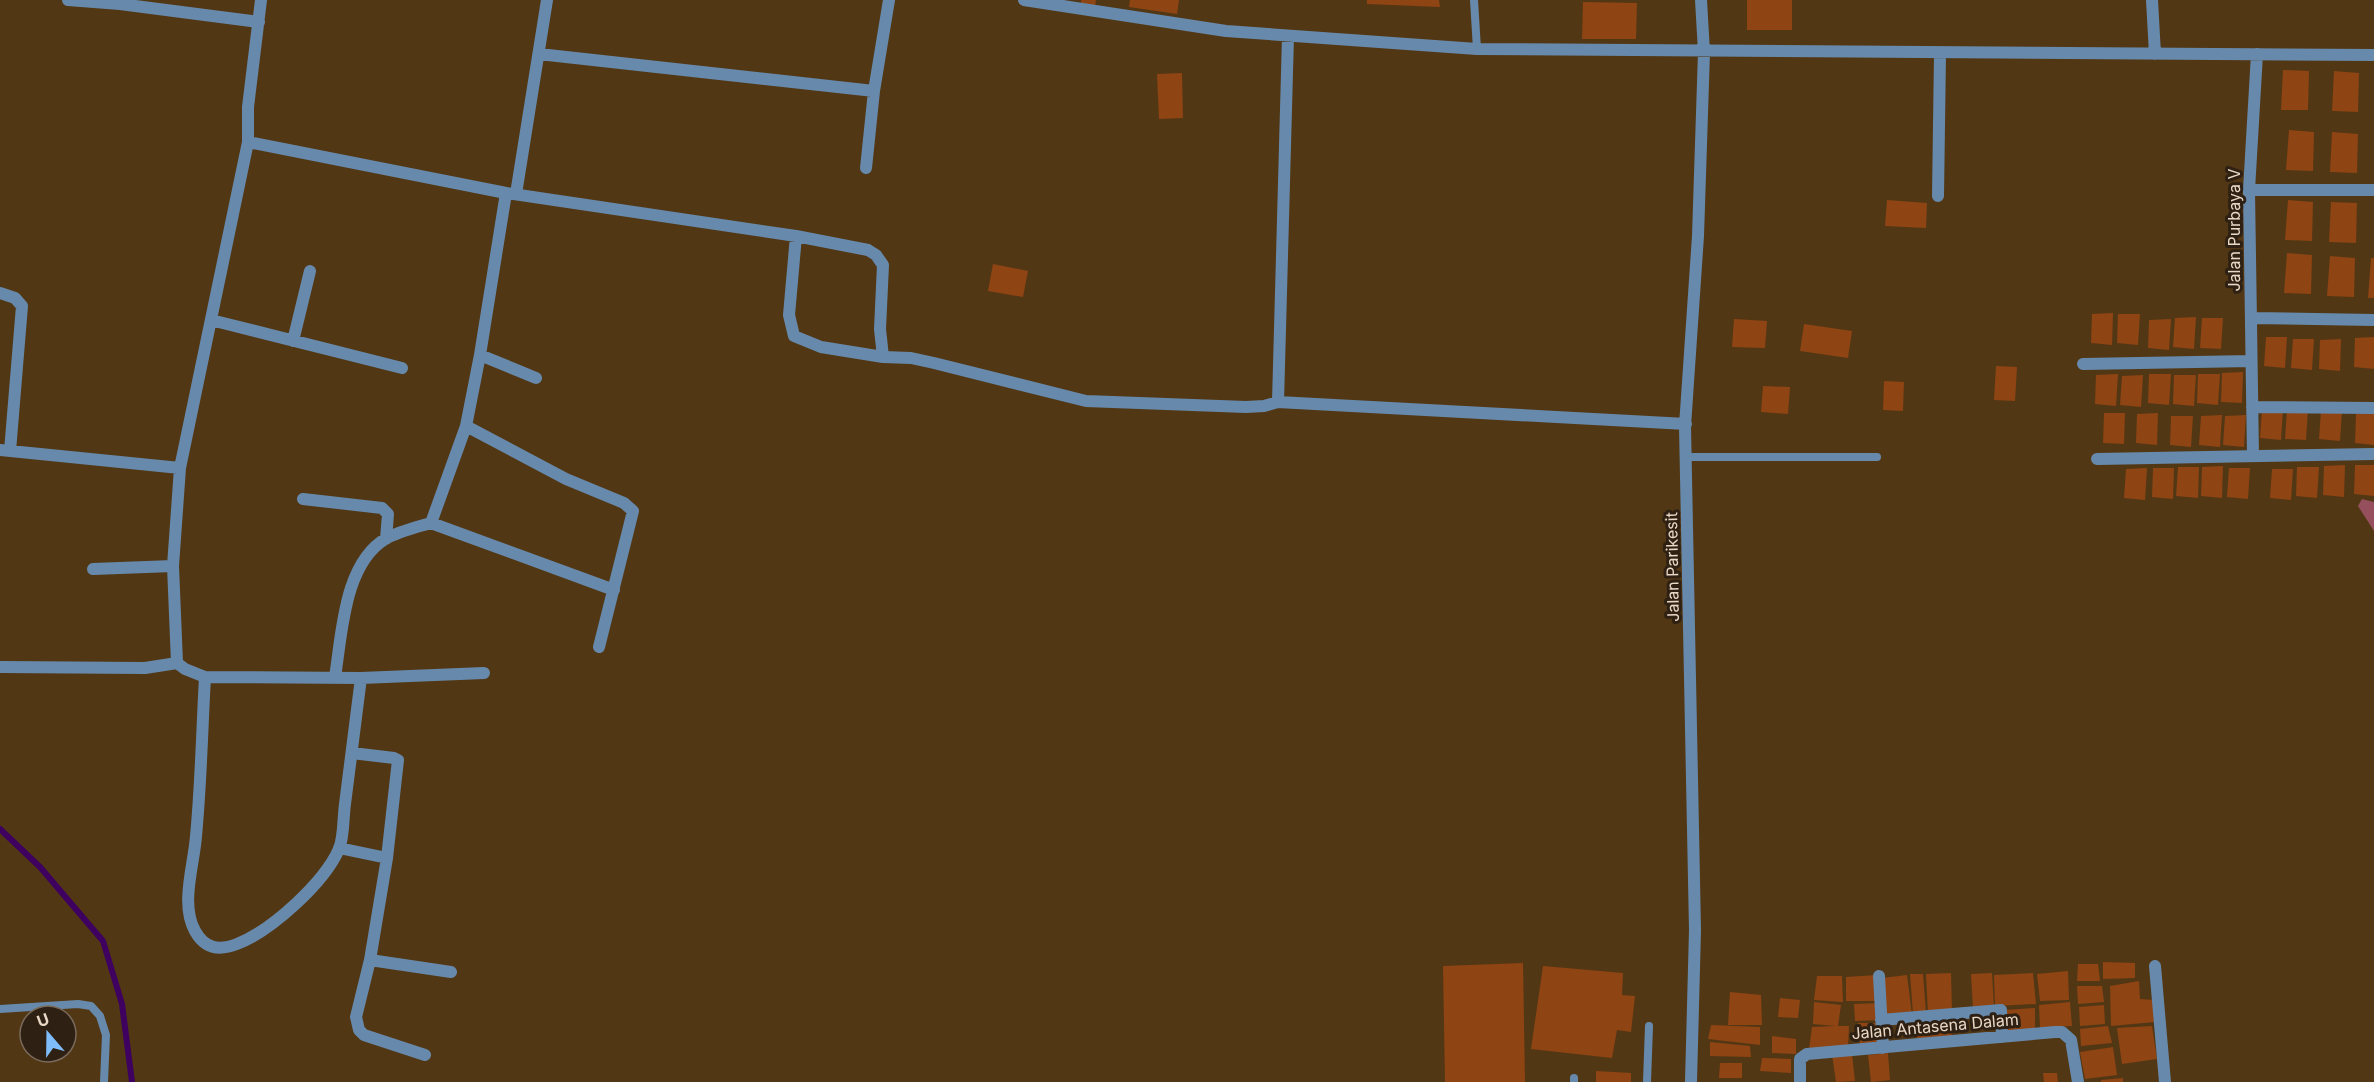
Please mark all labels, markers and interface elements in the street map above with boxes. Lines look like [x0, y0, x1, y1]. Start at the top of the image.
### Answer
street label: Jalan Purbaya V [2224, 168, 2244, 292]
street label: Jalan Parikesit [1661, 512, 1683, 622]
north arrow [18, 1004, 78, 1064]
text: U [34, 1009, 52, 1031]
street label: Jalan Antasena Dalam [1851, 1009, 2019, 1043]

